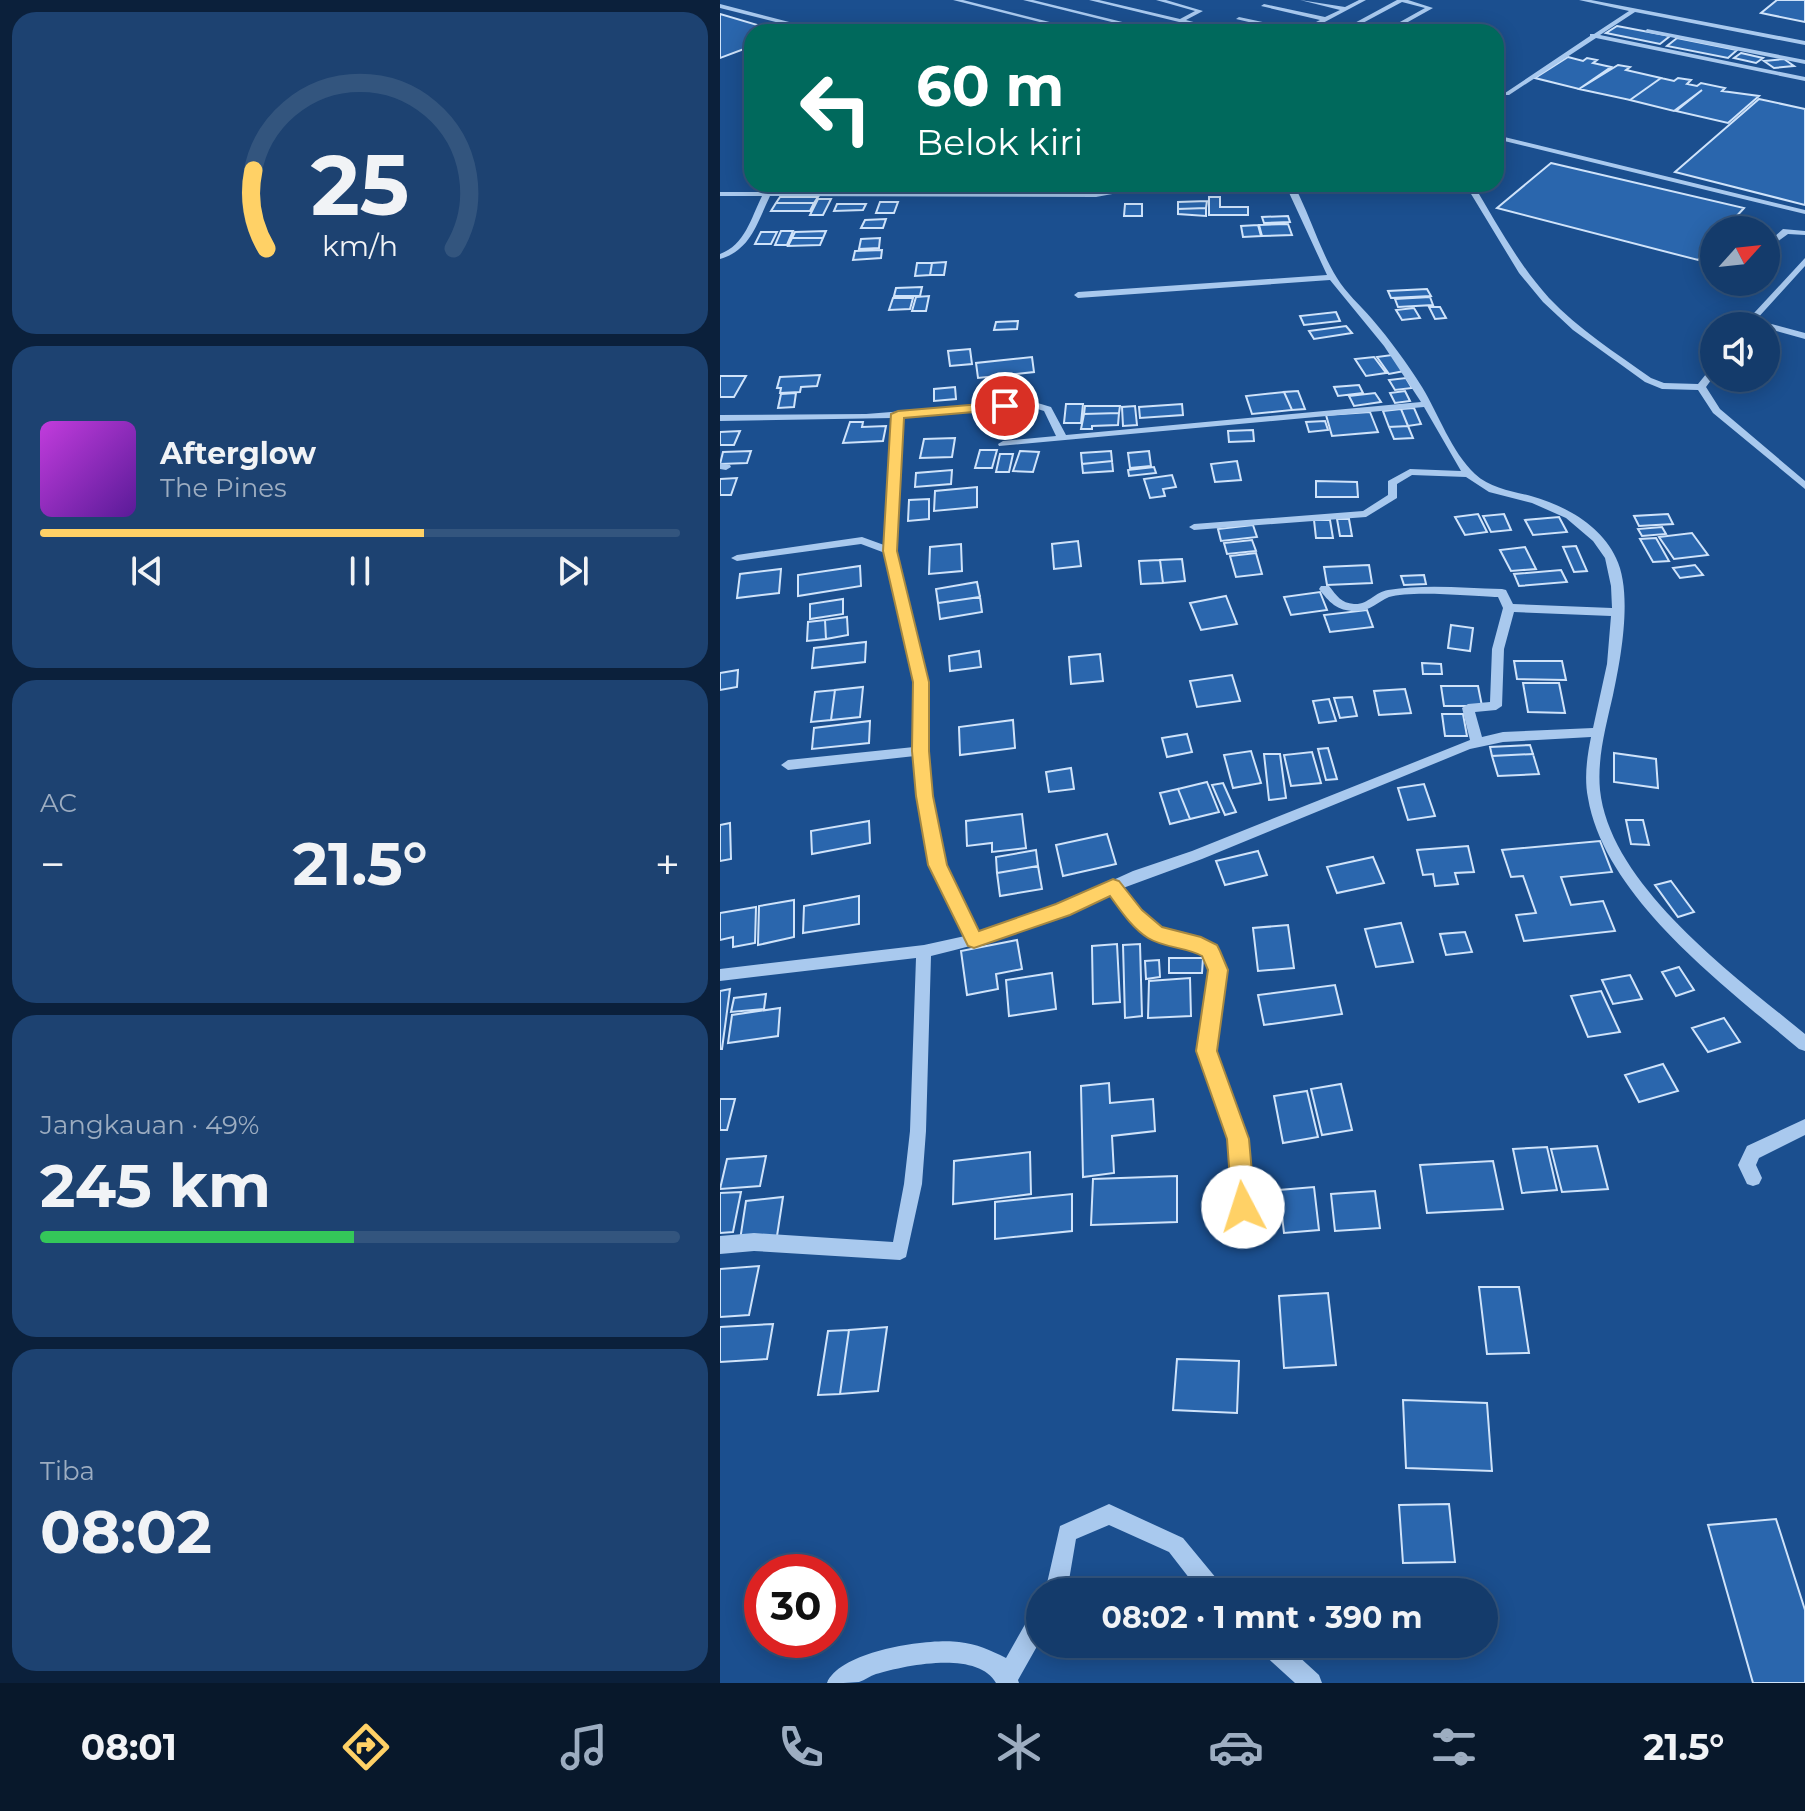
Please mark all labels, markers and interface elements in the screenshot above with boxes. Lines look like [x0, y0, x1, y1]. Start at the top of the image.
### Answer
text: 60 m [916, 52, 1064, 120]
icon: left [784, 56, 888, 160]
text: Belok kiri [916, 120, 1083, 164]
text: 25 [311, 134, 409, 236]
north arrow [1700, 216, 1780, 296]
map controls [1700, 216, 1780, 392]
text: km/h [322, 228, 398, 263]
button: sound [1700, 312, 1780, 392]
pin [971, 372, 1039, 440]
icon: arrive [983, 384, 1027, 428]
text: Afterglow [160, 435, 316, 472]
text: The Pines [160, 472, 287, 504]
icon: previous [125, 549, 169, 593]
icon: pause [338, 549, 382, 593]
icon: next [551, 549, 595, 593]
text: AC [40, 787, 77, 819]
text: 21.5° [292, 827, 428, 900]
text: − [40, 837, 65, 891]
text: + [655, 837, 680, 891]
text: Jangkauan · 49% [40, 1109, 259, 1141]
text: 245 km [40, 1149, 271, 1222]
position arrow [1201, 1165, 1285, 1249]
text: Tiba [40, 1455, 95, 1487]
text: 08:02 [40, 1495, 212, 1568]
speed limit sign: 30 [744, 1554, 848, 1658]
text: 08:02 · 1 mnt · 390 m [1102, 1599, 1422, 1636]
icon: directions [338, 1719, 394, 1775]
icon: music [556, 1719, 612, 1775]
icon: phone [773, 1719, 829, 1775]
icon: climate [991, 1719, 1047, 1775]
icon: car [1208, 1719, 1264, 1775]
icon: filters [1426, 1719, 1482, 1775]
text: 08:01 [81, 1725, 177, 1769]
text: 21.5° [1643, 1725, 1724, 1769]

